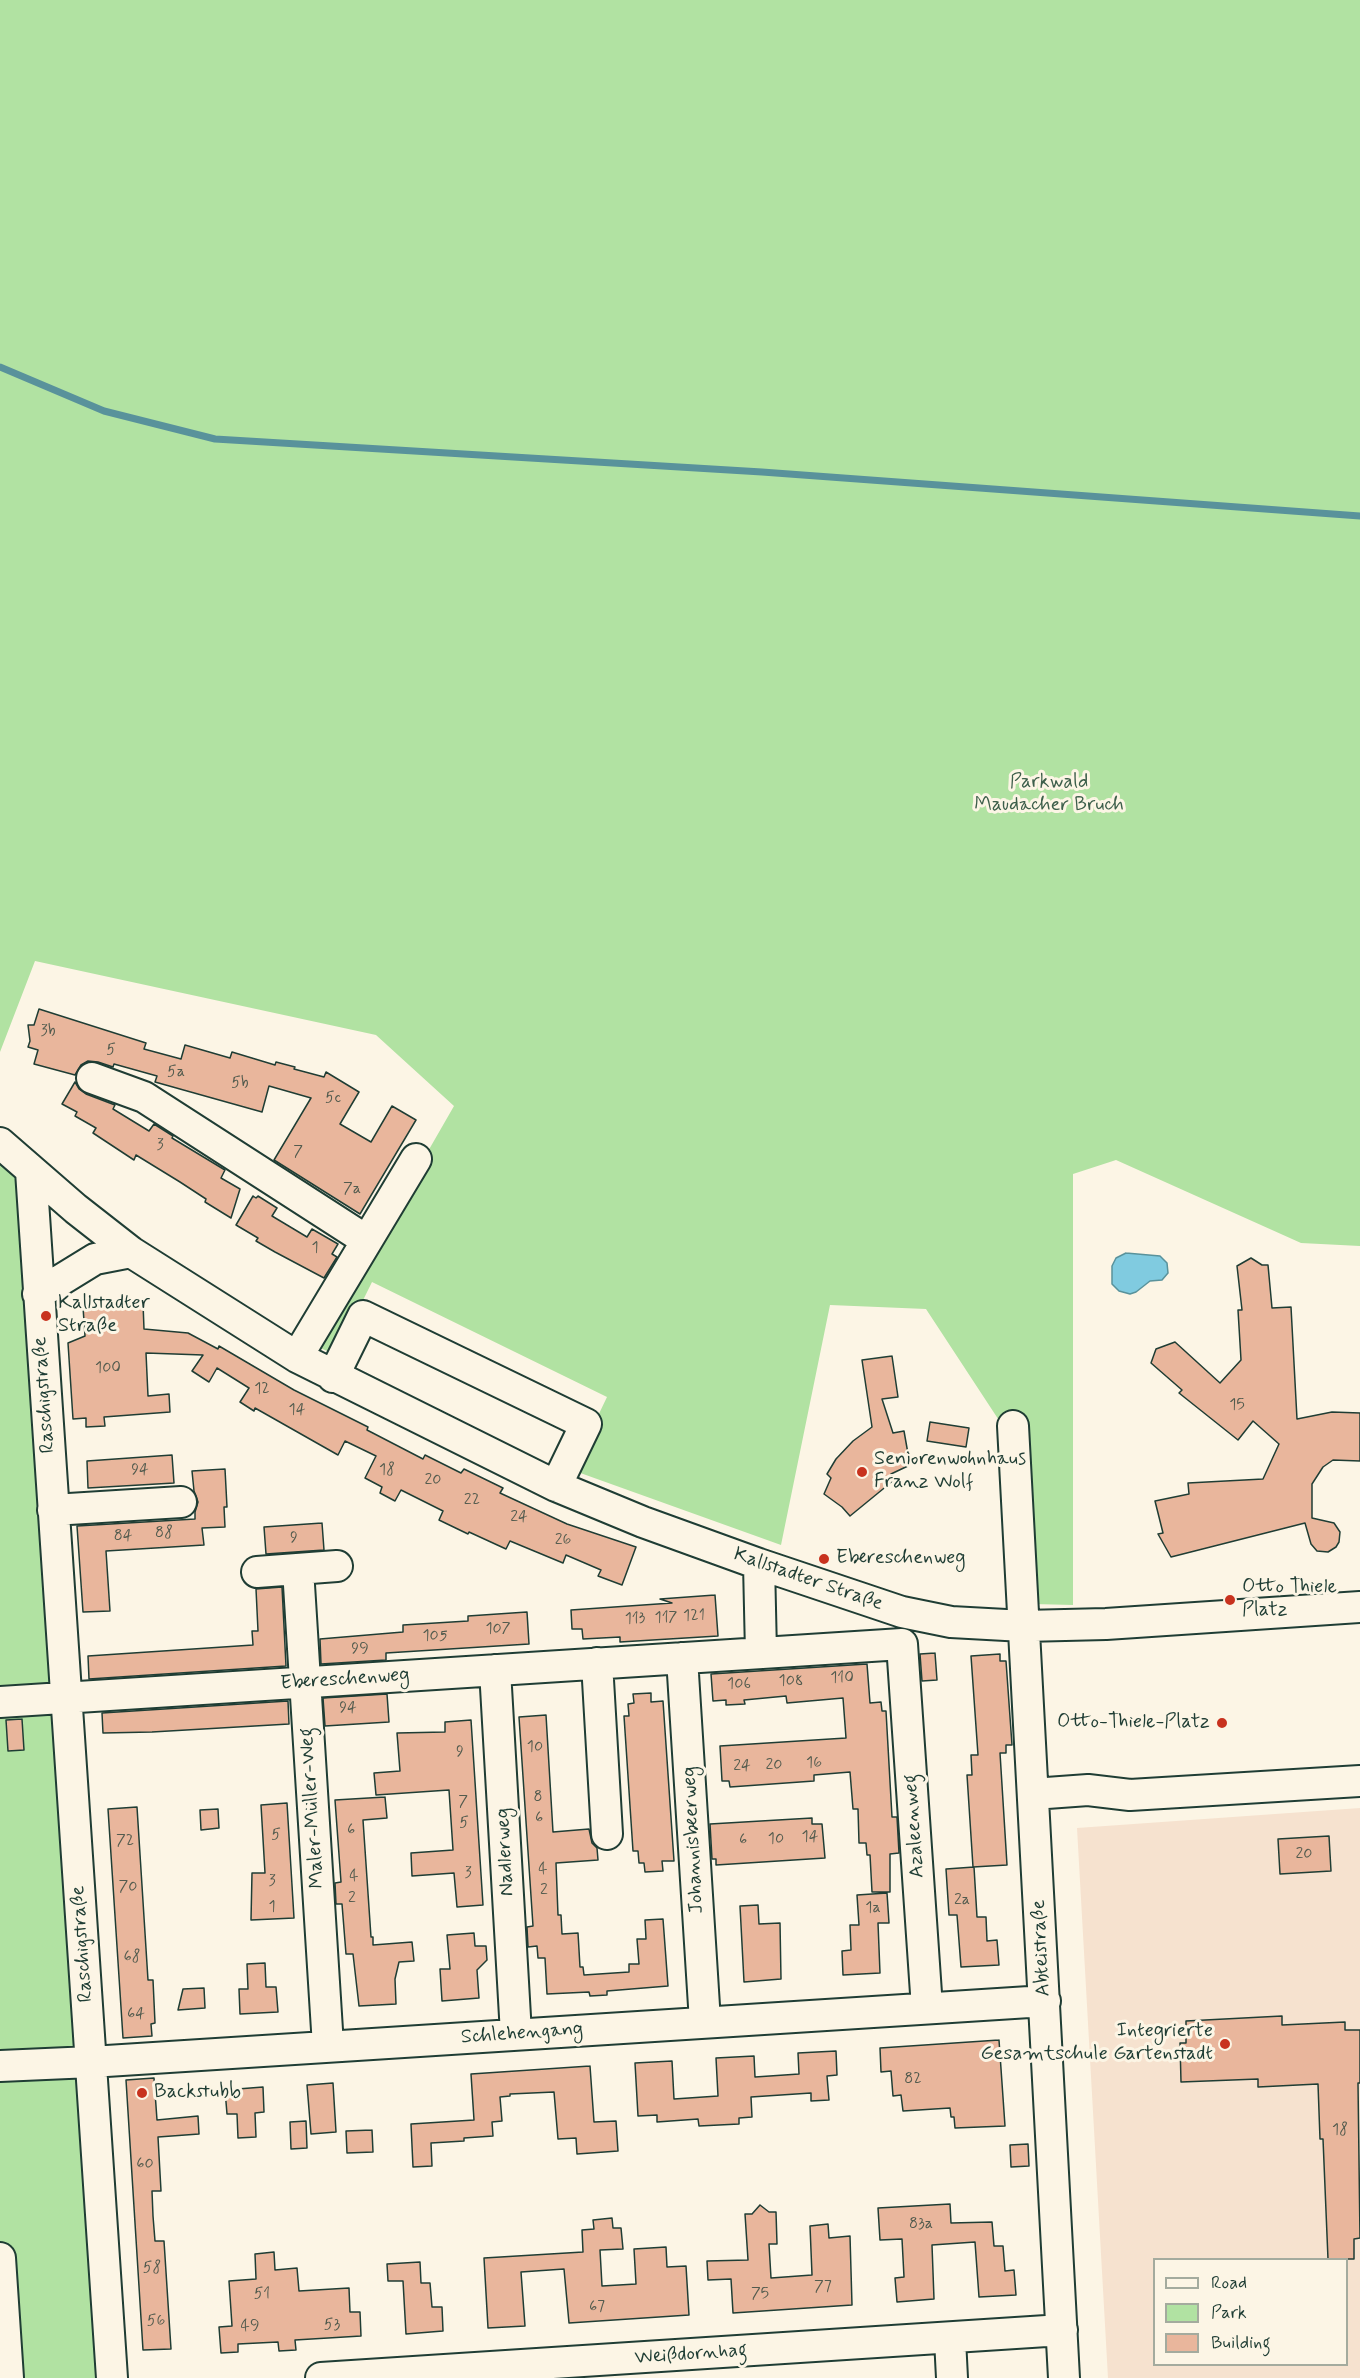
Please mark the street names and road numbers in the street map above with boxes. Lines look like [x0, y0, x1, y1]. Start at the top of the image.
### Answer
street label: Raschigstraße [29, 1336, 61, 1454]
street label: Kallstadter Straße [730, 1543, 886, 1617]
street label: Ebereschenweg [280, 1664, 410, 1696]
street label: Maler-Müller-Weg [295, 1727, 331, 1889]
street label: Johannisbeerweg [678, 1766, 710, 1914]
street label: Azaleenweg [899, 1773, 931, 1879]
street label: Nadlerweg [492, 1807, 520, 1897]
street label: Raschigstraße [67, 1885, 99, 2003]
street label: Abteistraße [1027, 1899, 1057, 1997]
street label: Schlehengang [460, 2018, 584, 2050]
street label: Weißdornhag [634, 2339, 748, 2371]

